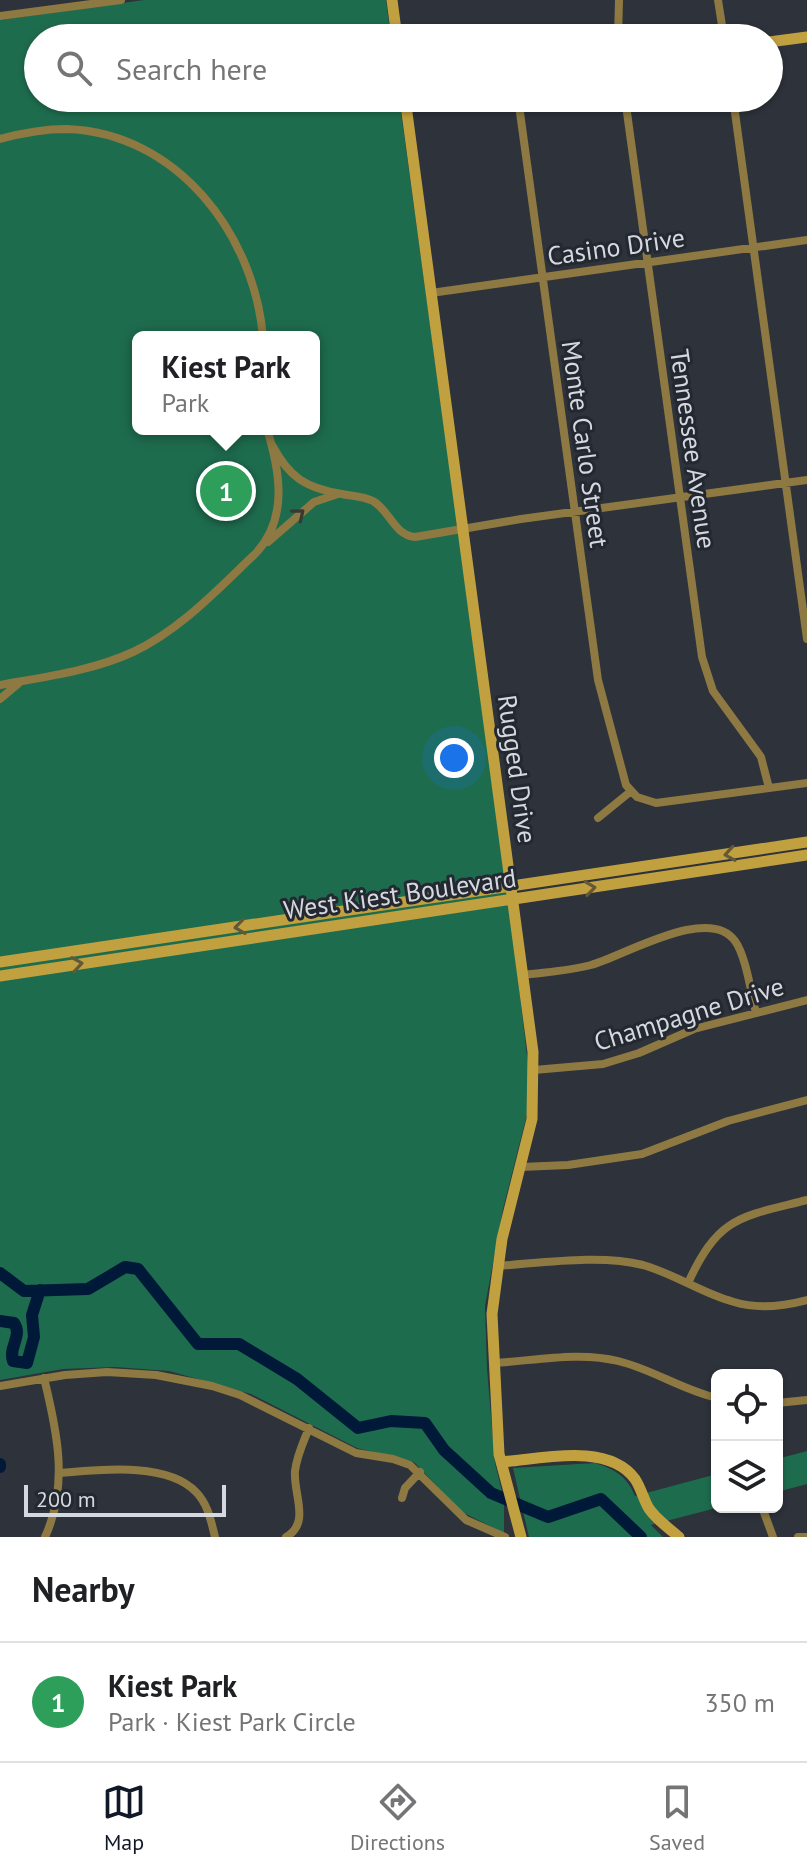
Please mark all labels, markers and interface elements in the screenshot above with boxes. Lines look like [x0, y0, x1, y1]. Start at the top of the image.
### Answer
search box [24, 24, 783, 112]
icon: search [52, 46, 96, 90]
text: Search here [116, 49, 267, 88]
street label: Casino Drive [545, 221, 687, 272]
popup [132, 331, 320, 435]
street label: Monte Carlo Street [555, 338, 616, 550]
text: Kiest Park [161, 347, 291, 386]
street label: Tennessee Avenue [663, 347, 724, 551]
text: Park [161, 386, 209, 419]
pin: 1 [200, 461, 252, 521]
one-way arrow [290, 509, 304, 524]
street label: Rugged Drive [491, 693, 544, 845]
your location [434, 738, 474, 778]
one-way arrow [723, 845, 737, 862]
street label: West Kiest Boulevard [281, 861, 518, 926]
one-way arrow [583, 880, 597, 897]
one-way arrow [233, 918, 247, 935]
one-way arrow [70, 956, 84, 973]
street label: Champagne Drive [590, 969, 788, 1058]
map controls [711, 1369, 783, 1513]
button: locate [711, 1369, 783, 1441]
button: layers [711, 1441, 783, 1513]
scale bar [24, 1481, 226, 1517]
text: 200 m [36, 1485, 96, 1513]
text: Nearby [32, 1567, 134, 1611]
text: Kiest Park [108, 1666, 237, 1705]
text: 1 [51, 1686, 65, 1719]
text: 350 m [704, 1686, 775, 1719]
text: Park · Kiest Park Circle [108, 1705, 356, 1738]
tab: Map [102, 1780, 146, 1856]
tab: Directions [350, 1780, 445, 1856]
tab: Saved [649, 1780, 705, 1856]

